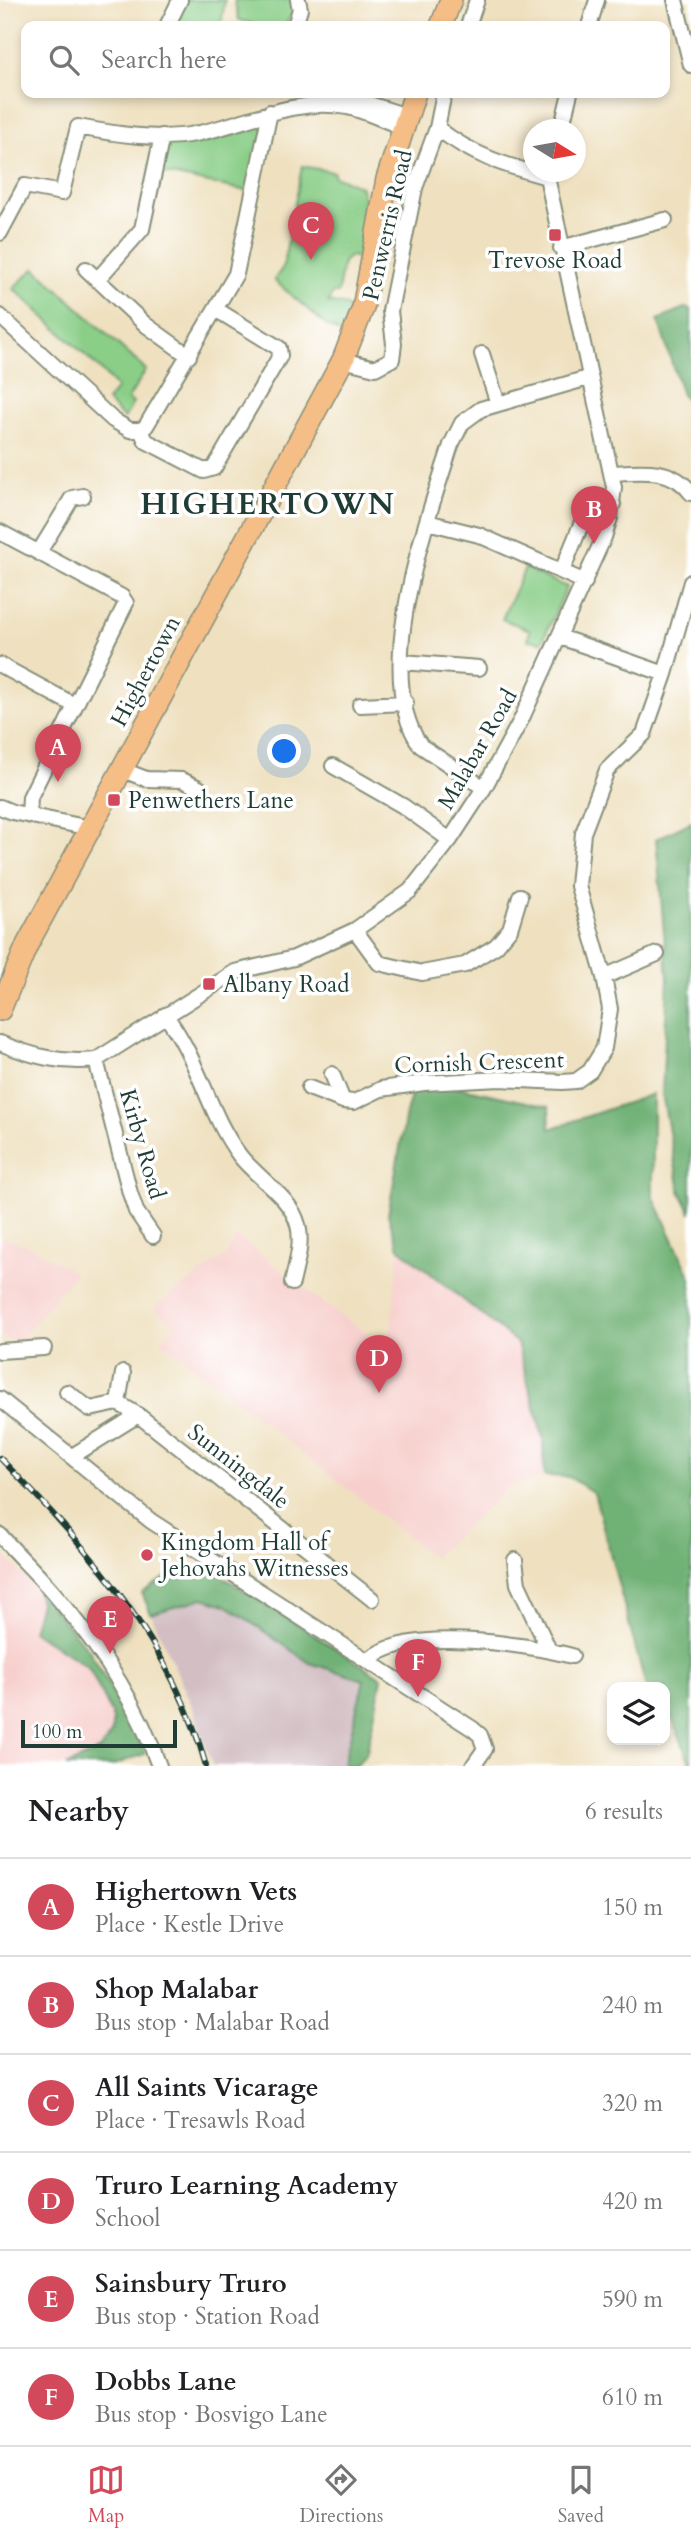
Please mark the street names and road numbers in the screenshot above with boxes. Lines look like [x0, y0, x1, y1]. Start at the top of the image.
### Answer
street label: Penwerris Road [355, 146, 420, 303]
street label: Highertown [103, 610, 188, 732]
street label: Malabar Road [430, 682, 525, 815]
street label: Cornish Crescent [394, 1044, 564, 1081]
street label: Kirby Road [112, 1085, 173, 1204]
street label: Sunningdale [181, 1417, 296, 1516]

